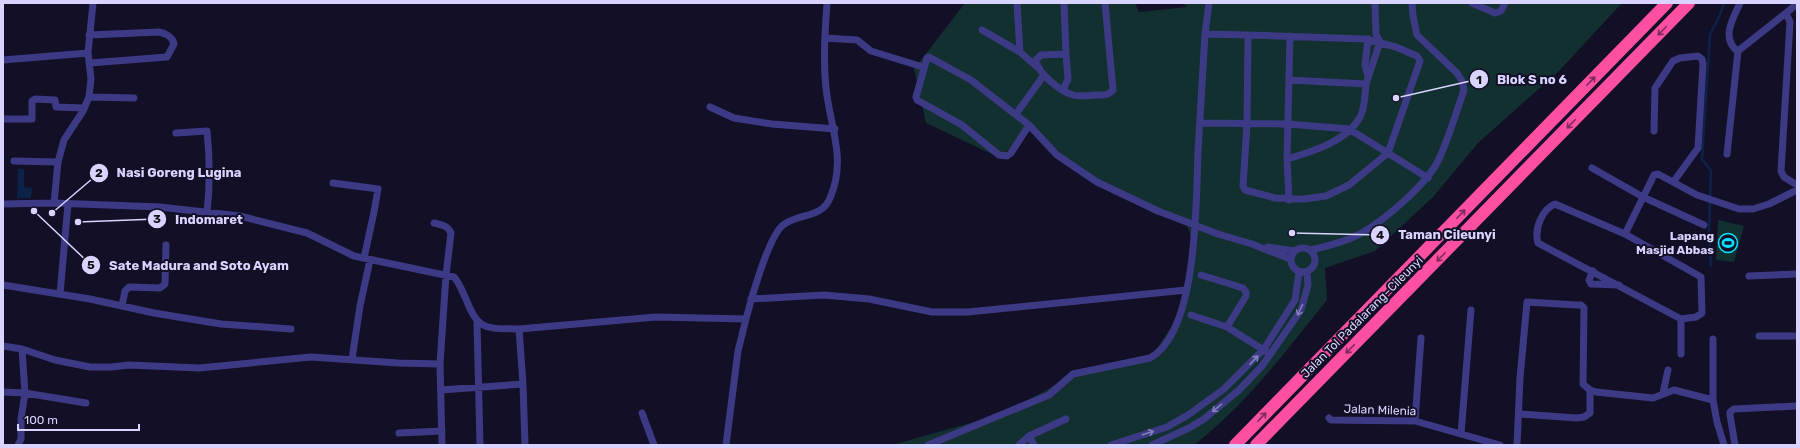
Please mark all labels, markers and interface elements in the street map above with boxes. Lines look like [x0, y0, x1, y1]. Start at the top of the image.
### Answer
one-way arrow [1657, 26, 1667, 36]
callout: Blok S no 6 [1469, 67, 1575, 92]
text: Blok S no 6 [1497, 72, 1568, 87]
text: 1 [1476, 73, 1482, 87]
one-way arrow [1586, 76, 1596, 86]
one-way arrow [1566, 119, 1576, 129]
callout: Nasi Goreng Lugina [89, 160, 250, 185]
text: Nasi Goreng Lugina [117, 165, 241, 180]
text: 2 [95, 166, 103, 180]
callout: Indomaret [147, 207, 251, 232]
one-way arrow [1456, 209, 1466, 219]
text: 3 [153, 212, 161, 226]
text: Indomaret [175, 212, 243, 227]
callout: Taman Cileunyi [1370, 222, 1504, 247]
text: Taman Cileunyi [1398, 227, 1496, 242]
text: 4 [1376, 228, 1384, 242]
place label: Lapang Masjid Abbas [1636, 229, 1714, 257]
sports icon: Lapang Masjid Abbas [1717, 232, 1739, 254]
one-way arrow [1436, 252, 1446, 262]
callout: Sate Madura and Soto Ayam [81, 253, 297, 278]
street label: Jalan Tol Padalarang–Cileunyi [1298, 253, 1426, 381]
text: 5 [87, 258, 95, 272]
text: Sate Madura and Soto Ayam [109, 258, 289, 273]
one-way arrow [1296, 303, 1303, 315]
one-way arrow [1345, 344, 1355, 354]
one-way arrow [1249, 355, 1258, 365]
street label: Jalan Milenia [1343, 402, 1417, 418]
one-way arrow [1211, 404, 1222, 413]
scale bar [18, 406, 139, 432]
one-way arrow [1257, 412, 1267, 422]
text: 100 m [24, 413, 58, 427]
one-way arrow [1141, 429, 1154, 436]

